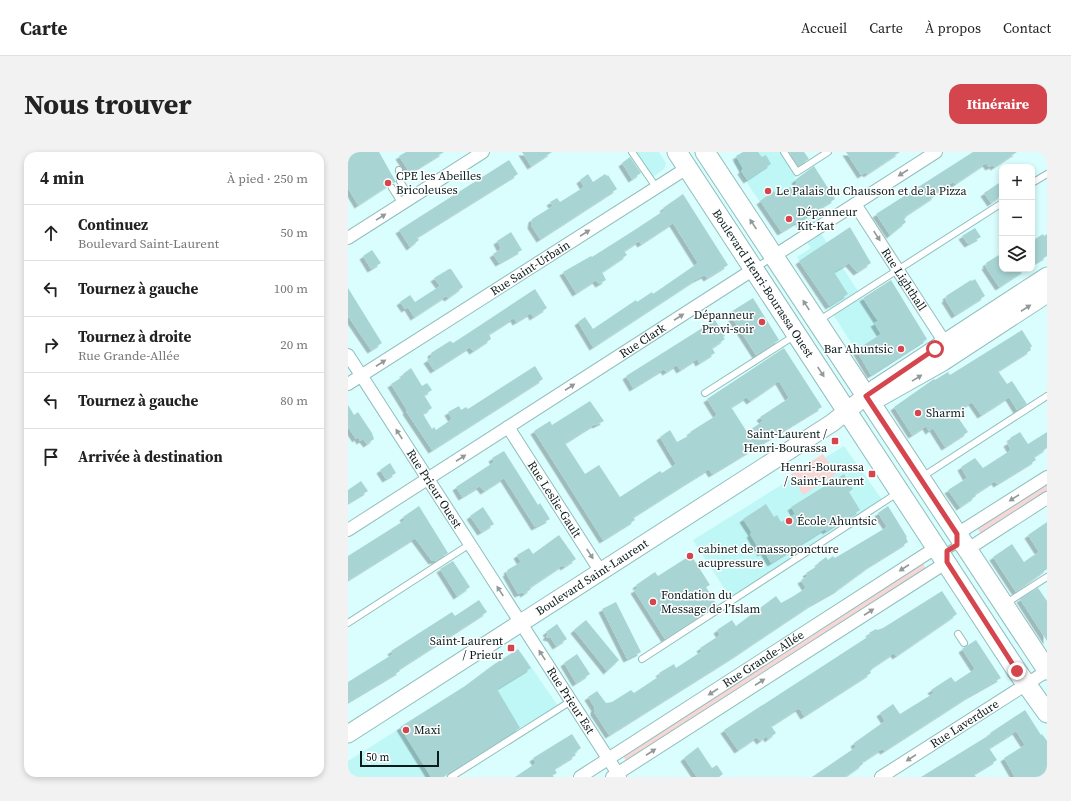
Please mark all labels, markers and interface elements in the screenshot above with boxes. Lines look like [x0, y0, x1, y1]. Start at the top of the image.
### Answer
text: Carte [20, 15, 67, 41]
text: Accueil [801, 18, 847, 38]
text: Carte [869, 18, 903, 38]
text: À propos [925, 18, 981, 38]
text: Contact [1003, 18, 1051, 38]
button: Itinéraire [949, 84, 1047, 124]
text: Nous trouver [24, 85, 191, 123]
map controls [999, 164, 1035, 272]
button: + [999, 164, 1035, 200]
text: 4 min [40, 166, 84, 190]
place label: CPE les Abeilles Bricoleuses [396, 168, 481, 198]
one-way arrow [898, 169, 908, 177]
text: À pied · 250 m [227, 170, 308, 187]
marker: CPE les Abeilles Bricoleuses [383, 178, 393, 188]
place label: Le Palais du Chausson et de la Pizza [776, 183, 967, 199]
marker: Le Palais du Chausson et de la Pizza [763, 186, 773, 196]
button: − [999, 200, 1035, 236]
place label: Dépanneur Kit-Kat [797, 204, 857, 234]
street label: Boulevard Henri-Bourassa Ouest [709, 206, 818, 361]
one-way arrow [376, 213, 386, 221]
text: Continuez [78, 214, 148, 235]
marker: Dépanneur Kit-Kat [784, 214, 794, 224]
one-way arrow [749, 218, 756, 230]
icon: ahead [40, 222, 62, 244]
text: 50 m [280, 224, 308, 241]
one-way arrow [579, 229, 591, 236]
one-way arrow [873, 231, 880, 242]
text: Boulevard Saint-Laurent [78, 235, 219, 252]
button: layers [999, 236, 1035, 272]
street label: Rue Saint-Urbain [487, 237, 573, 299]
street label: Rue Lighthall [878, 245, 930, 314]
icon: left [40, 278, 62, 300]
text: Tournez à gauche [78, 278, 198, 299]
text: 100 m [274, 280, 308, 297]
one-way arrow [802, 300, 810, 310]
one-way arrow [1020, 304, 1032, 311]
place label: Dépanneur Provi-soir [694, 307, 754, 337]
one-way arrow [673, 313, 685, 320]
marker: Dépanneur Provi-soir [757, 317, 767, 327]
street label: Rue Clark [616, 320, 669, 362]
text: Tournez à droite [78, 326, 191, 347]
icon: right [40, 334, 62, 356]
text: 20 m [280, 336, 308, 353]
route start [926, 340, 944, 358]
place label: Bar Ahuntsic [824, 341, 893, 357]
marker: Bar Ahuntsic [896, 344, 906, 354]
text: Rue Grande-Allée [78, 347, 180, 364]
one-way arrow [376, 359, 386, 367]
one-way arrow [817, 366, 824, 378]
one-way arrow [911, 374, 923, 381]
one-way arrow [565, 383, 575, 391]
icon: left [40, 390, 62, 412]
text: Tournez à gauche [78, 390, 198, 411]
text: 80 m [280, 392, 308, 409]
place label: Sharmi [926, 405, 965, 421]
marker: Sharmi [913, 408, 923, 418]
place label: Saint-Laurent / Henri-Bourassa [743, 426, 828, 456]
one-way arrow [395, 429, 403, 439]
marker: Saint-Laurent / Henri-Bourassa [830, 436, 840, 446]
icon: arrive [40, 446, 62, 468]
text: Arrivée à destination [78, 446, 223, 467]
street label: Rue Prieur Ouest [403, 446, 465, 531]
one-way arrow [456, 454, 466, 462]
street label: Rue Leslie-Gault [524, 458, 585, 541]
place label: Henri-Bourassa / Saint-Laurent [780, 459, 865, 489]
marker: Henri-Bourassa / Saint-Laurent [867, 469, 877, 479]
one-way arrow [1009, 494, 1019, 502]
place label: École Ahuntsic [797, 513, 877, 529]
marker: École Ahuntsic [784, 516, 794, 526]
street label: Boulevard Saint-Laurent [533, 535, 651, 619]
place label: cabinet de massoponcture acupressure [698, 541, 839, 571]
one-way arrow [586, 549, 594, 559]
marker: cabinet de massoponcture acupressure [685, 551, 695, 561]
one-way arrow [899, 565, 910, 572]
one-way arrow [496, 585, 504, 596]
place label: Fondation du Message de l’Islam [661, 587, 761, 617]
marker: Fondation du Message de l’Islam [648, 597, 658, 607]
one-way arrow [863, 608, 875, 615]
street label: Rue Grande-Allée [719, 627, 807, 691]
place label: Saint-Laurent / Prieur [430, 633, 503, 663]
marker: Saint-Laurent / Prieur [506, 643, 516, 653]
one-way arrow [538, 649, 545, 661]
route end [1008, 662, 1026, 680]
street label: Rue Prieur Est [543, 664, 598, 737]
one-way arrow [755, 678, 765, 686]
one-way arrow [707, 688, 718, 695]
street label: Rue Laverdure [927, 696, 1002, 752]
place label: Maxi [414, 722, 441, 738]
marker: Maxi [401, 725, 411, 735]
one-way arrow [645, 748, 656, 756]
scale bar [360, 749, 439, 768]
text: 50 m [366, 750, 389, 765]
one-way arrow [906, 754, 916, 762]

